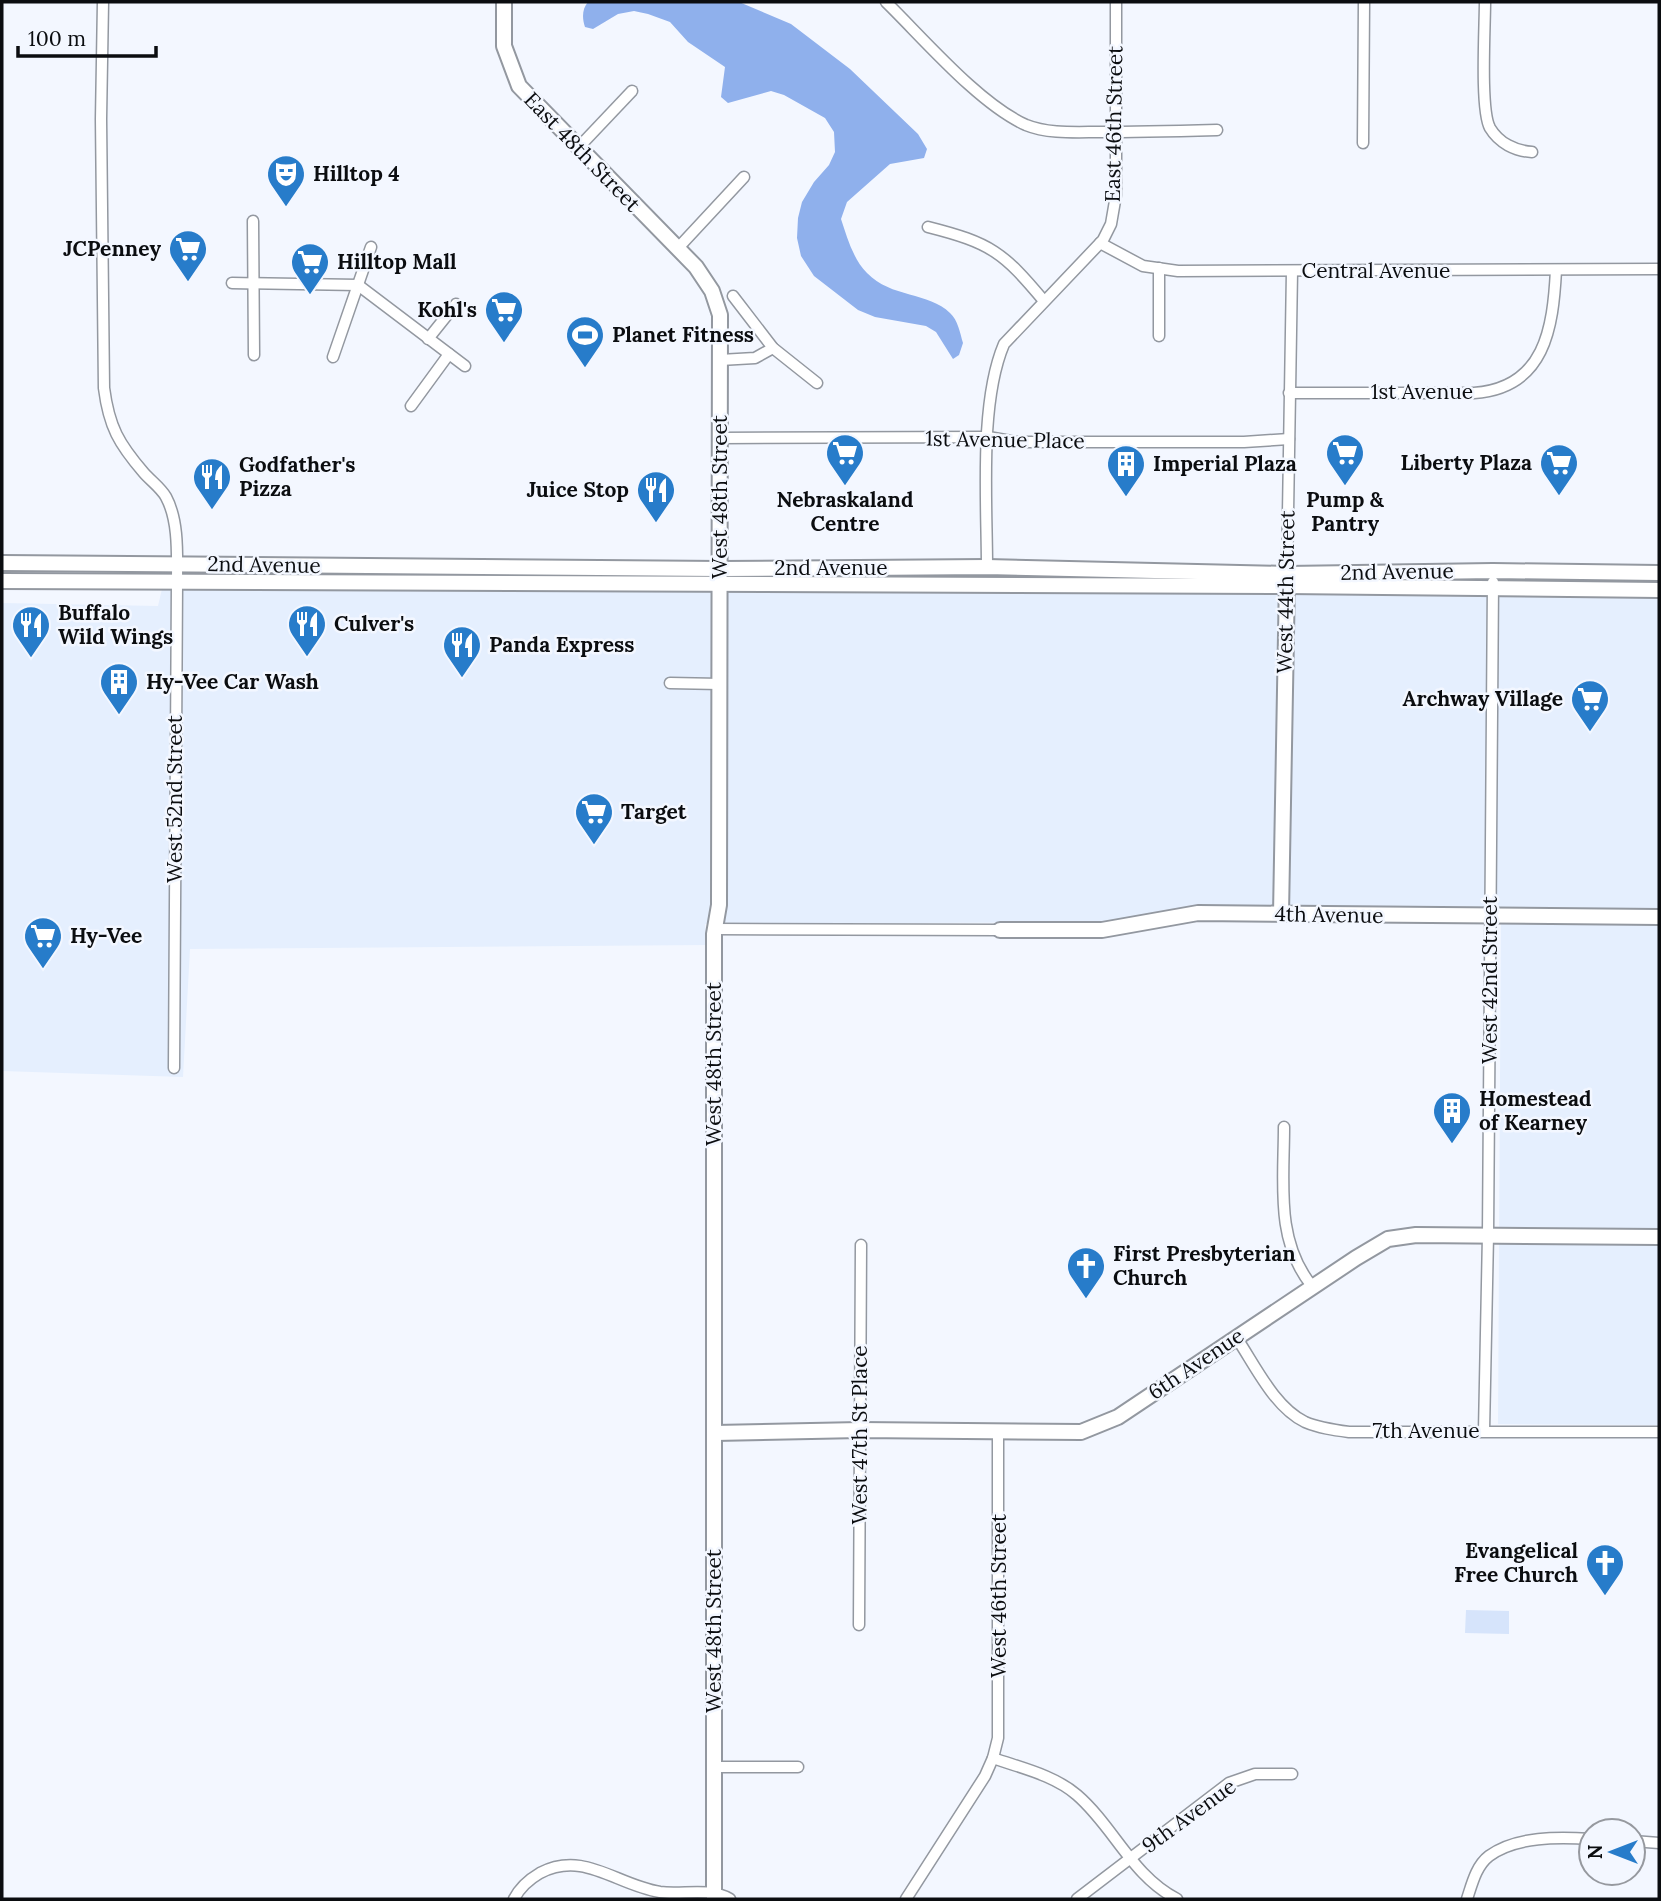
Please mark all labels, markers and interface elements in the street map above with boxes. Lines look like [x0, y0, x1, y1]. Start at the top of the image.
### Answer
scale bar [18, 14, 156, 58]
text: 100 m [28, 25, 86, 52]
street label: East 46th Street [1099, 45, 1128, 202]
street label: East 48th Street [518, 86, 647, 218]
theatre icon: Hilltop 4 [265, 153, 307, 208]
place label: Hilltop 4 [313, 160, 400, 187]
supermarket icon: JCPenney [167, 228, 209, 283]
place label: JCPenney [63, 235, 161, 262]
supermarket icon: Hilltop Mall [289, 241, 331, 296]
place label: Hilltop Mall [337, 248, 457, 275]
street label: Central Avenue [1301, 257, 1451, 284]
supermarket icon: Kohl's [483, 289, 525, 344]
place label: Kohl's [417, 296, 477, 323]
sports icon: Planet Fitness [564, 314, 606, 369]
place label: Planet Fitness [612, 321, 754, 348]
street label: 1st Avenue [1371, 378, 1473, 405]
street label: West 48th Street [706, 414, 733, 579]
street label: 1st Avenue Place [925, 425, 1085, 454]
supermarket icon: Nebraskaland Centre [824, 432, 866, 487]
supermarket icon: Pump & Pantry [1324, 432, 1366, 487]
supermarket icon: Liberty Plaza [1538, 442, 1580, 497]
building icon: Imperial Plaza [1105, 443, 1147, 498]
place label: Liberty Plaza [1401, 449, 1532, 476]
place label: Imperial Plaza [1153, 450, 1297, 477]
place label: Godfather's Pizza [239, 451, 355, 502]
restaurant icon: Godfather's Pizza [191, 456, 233, 511]
restaurant icon: Juice Stop [635, 469, 677, 524]
place label: Juice Stop [527, 476, 629, 503]
place label: Nebraskaland Centre [776, 486, 914, 537]
place label: Pump & Pantry [1306, 486, 1385, 537]
street label: West 44th Street [1271, 509, 1300, 674]
street label: 2nd Avenue [207, 550, 321, 579]
street label: 2nd Avenue [774, 554, 888, 581]
street label: 2nd Avenue [1340, 557, 1454, 586]
place label: Buffalo Wild Wings [58, 599, 173, 650]
restaurant icon: Culver's [286, 603, 328, 658]
restaurant icon: Buffalo Wild Wings [10, 604, 52, 659]
place label: Culver's [334, 610, 414, 637]
restaurant icon: Panda Express [441, 624, 483, 679]
place label: Panda Express [489, 631, 634, 658]
building icon: Hy-Vee Car Wash [98, 661, 140, 716]
place label: Hy-Vee Car Wash [146, 668, 319, 695]
supermarket icon: Archway Village [1569, 678, 1611, 733]
place label: Archway Village [1403, 685, 1563, 712]
street label: West 52nd Street [161, 714, 188, 883]
supermarket icon: Target [573, 791, 615, 846]
place label: Target [621, 798, 687, 825]
street label: West 42nd Street [1476, 895, 1503, 1064]
street label: 4th Avenue [1274, 900, 1384, 929]
supermarket icon: Hy-Vee [22, 915, 64, 970]
place label: Hy-Vee [70, 922, 142, 949]
street label: West 48th Street [700, 981, 727, 1146]
place label: Homestead of Kearney [1479, 1085, 1592, 1136]
building icon: Homestead of Kearney [1431, 1090, 1473, 1145]
place label: First Presbyterian Church [1113, 1240, 1296, 1291]
church icon: First Presbyterian Church [1065, 1245, 1107, 1300]
street label: 6th Avenue [1143, 1322, 1249, 1405]
street label: West 47th St Place [846, 1345, 873, 1525]
street label: 7th Avenue [1372, 1417, 1480, 1444]
street label: West 46th Street [985, 1513, 1012, 1678]
place label: Evangelical Free Church [1454, 1537, 1578, 1588]
church icon: Evangelical Free Church [1584, 1542, 1626, 1597]
street label: West 48th Street [700, 1548, 727, 1713]
street label: 9th Avenue [1136, 1772, 1241, 1859]
north arrow [1577, 1817, 1647, 1887]
text: N [1583, 1844, 1607, 1859]

